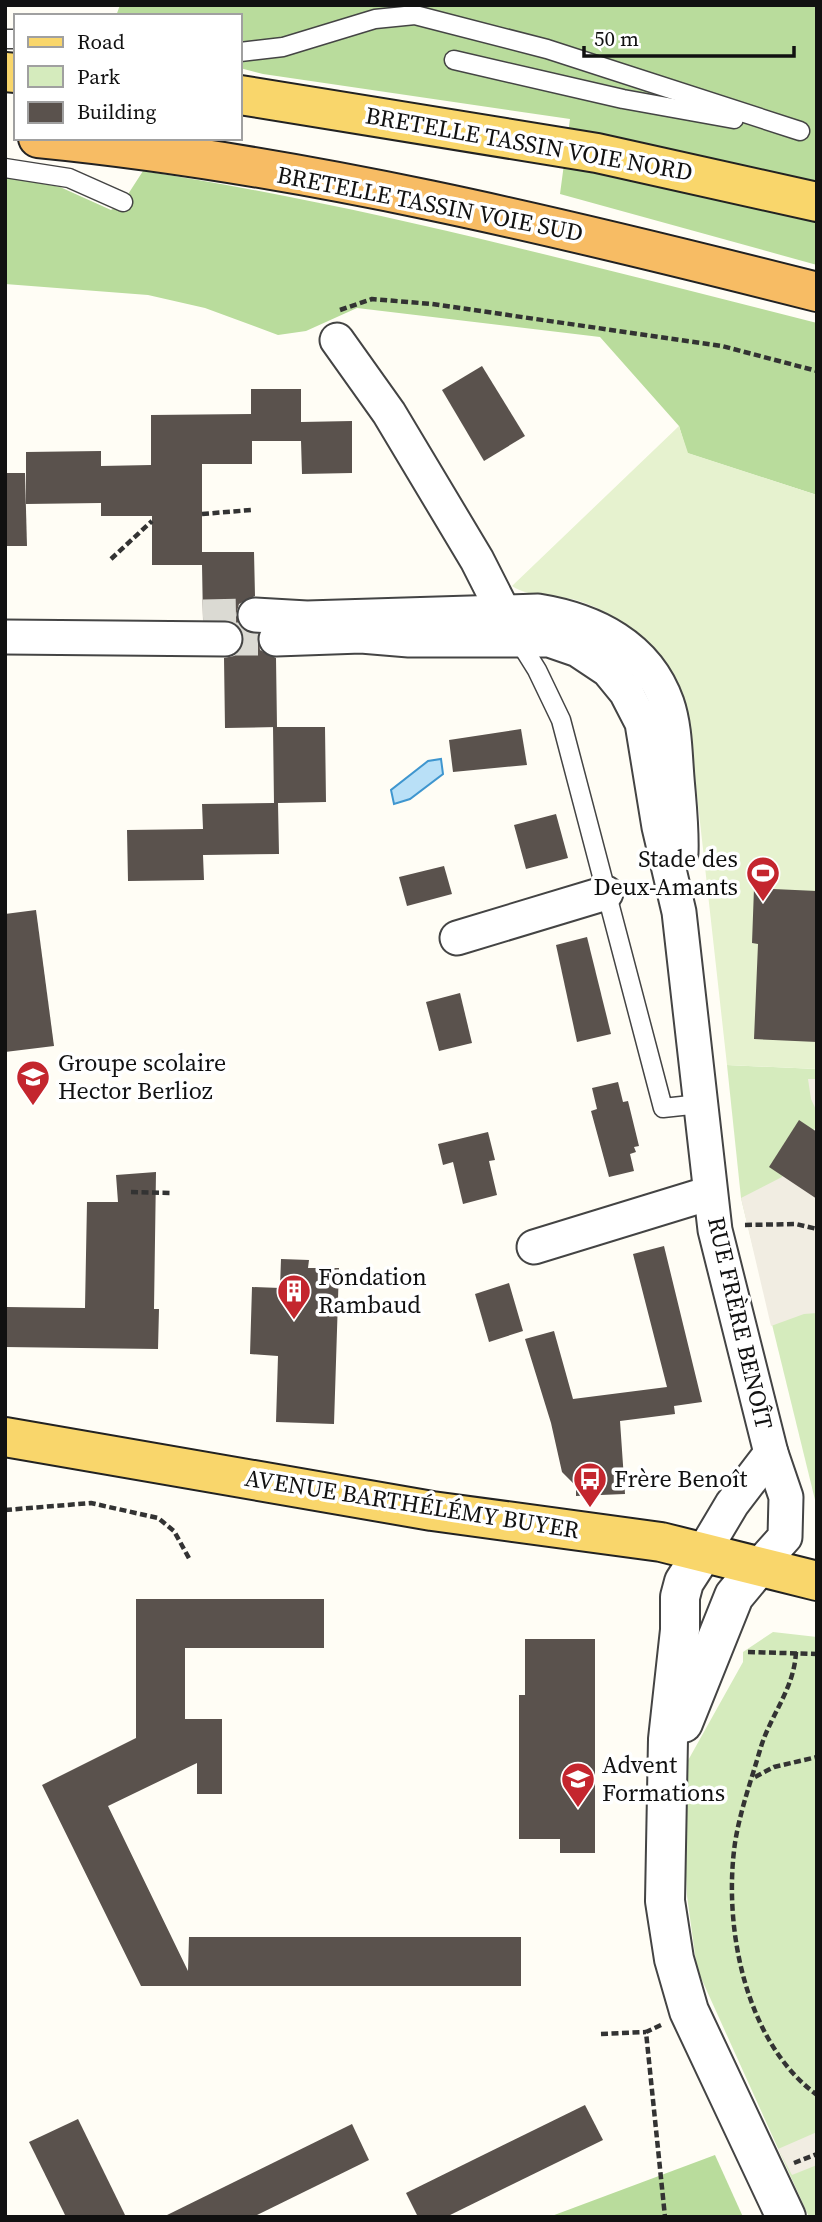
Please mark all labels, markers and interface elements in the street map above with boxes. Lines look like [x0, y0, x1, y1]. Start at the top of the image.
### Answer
legend [14, 14, 242, 140]
scale bar [584, 14, 794, 58]
text: 50 m [594, 24, 639, 53]
text: Road [77, 27, 125, 56]
text: Park [77, 62, 121, 91]
text: Building [77, 97, 156, 126]
street label: BRETELLE TASSIN VOIE NORD [363, 98, 695, 189]
street label: BRETELLE TASSIN VOIE SUD [274, 158, 586, 249]
place label: Stade des Deux-Amants [594, 842, 738, 903]
sports icon: Stade des Deux-Amants [744, 854, 782, 903]
place label: Groupe scolaire Hector Berlioz [58, 1046, 226, 1107]
school or university icon: Groupe scolaire Hector Berlioz [14, 1058, 52, 1107]
street label: RUE FRÈRE BENOÎT [700, 1213, 781, 1433]
place label: Fondation Rambaud [318, 1260, 427, 1321]
building icon: Fondation Rambaud [275, 1272, 313, 1321]
bus stop icon: Frère Benoît [571, 1460, 609, 1509]
street label: AVENUE BARTHÉLÉMY BUYER [242, 1461, 582, 1546]
place label: Frère Benoît [614, 1462, 747, 1495]
place label: Advent Formations [602, 1748, 725, 1809]
school or university icon: Advent Formations [559, 1760, 597, 1809]

